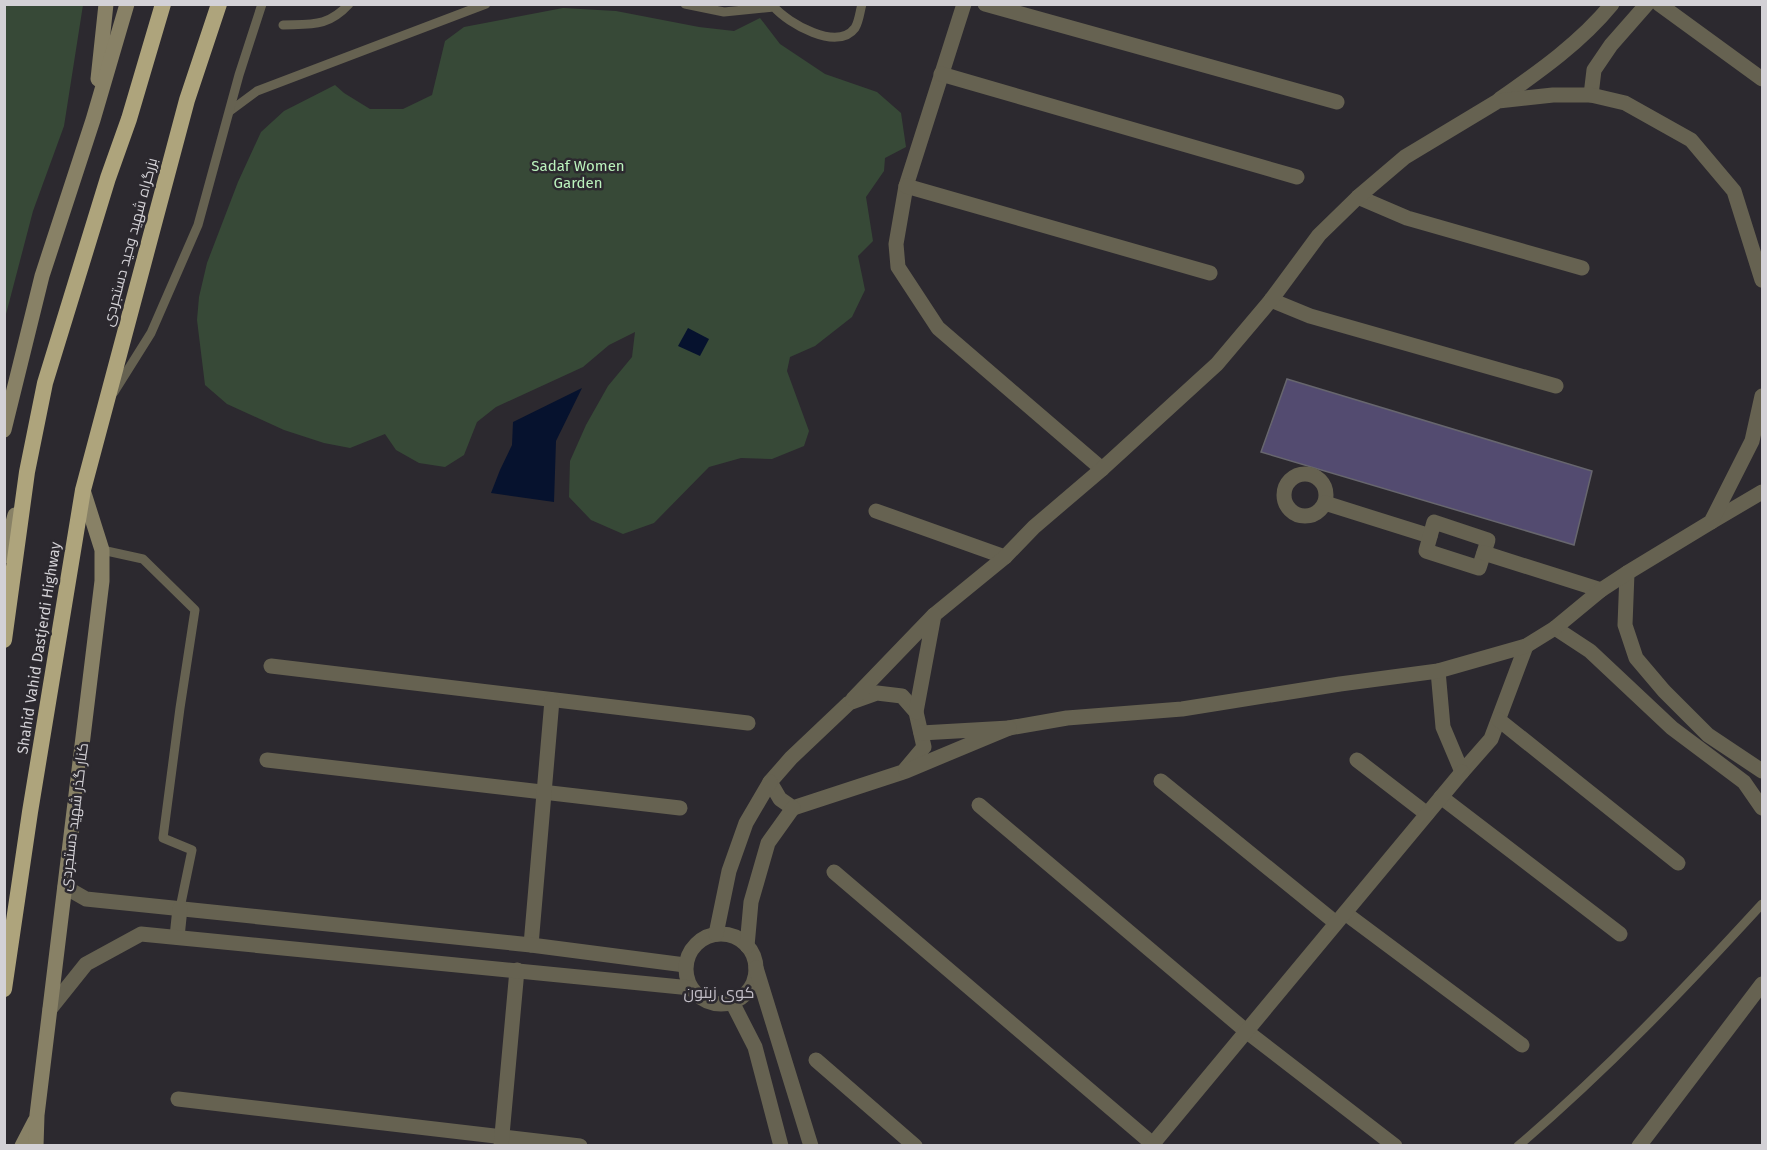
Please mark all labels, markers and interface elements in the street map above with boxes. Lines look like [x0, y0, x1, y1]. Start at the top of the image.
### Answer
street label: بزرگراه شهید وحید دستجردی [99, 156, 162, 329]
park label: Sadaf Women Garden [531, 157, 625, 192]
street label: Shahid Vahid Dastjerdi Highway [13, 540, 65, 755]
street label: کنار گذر شهید دستجردی [56, 742, 93, 892]
district label: کوی زیتون [684, 983, 754, 1003]

